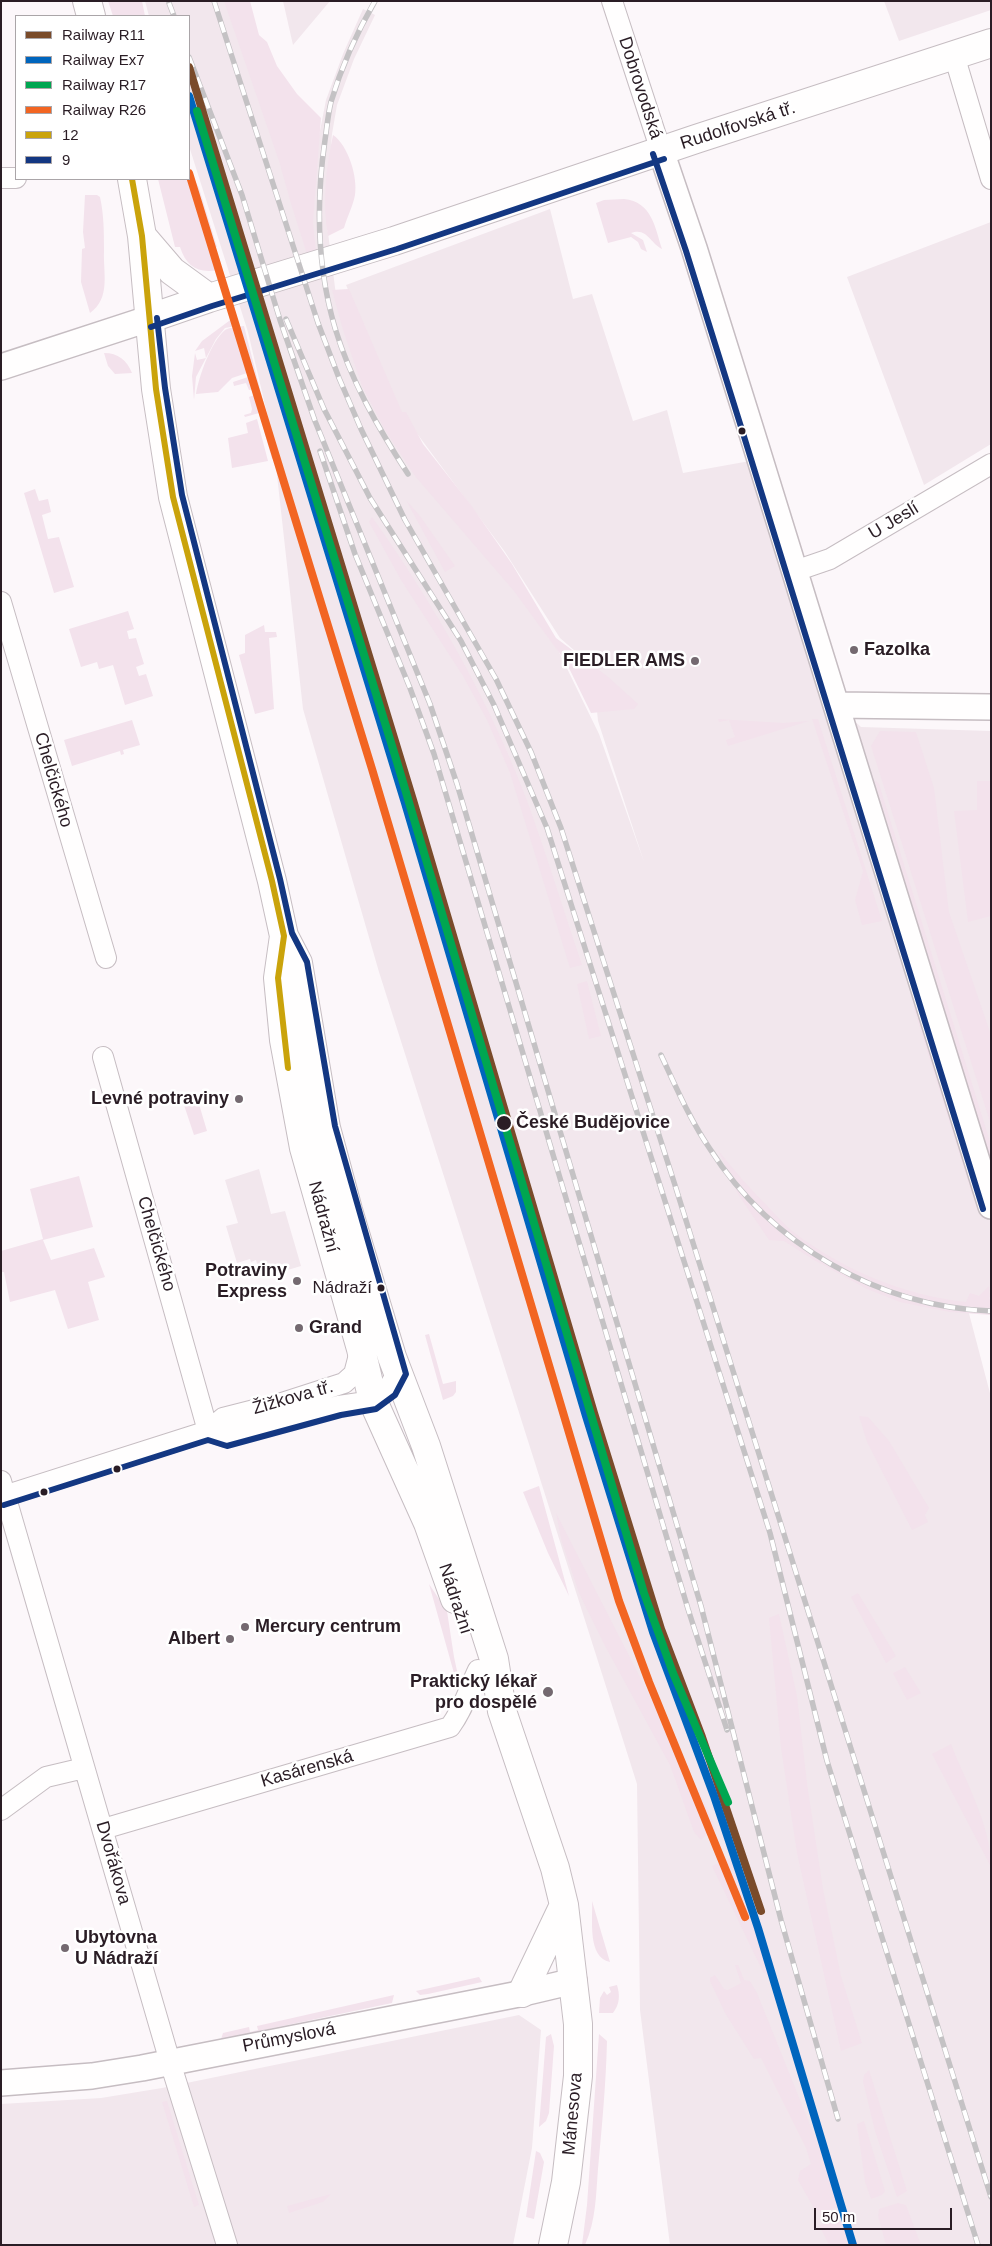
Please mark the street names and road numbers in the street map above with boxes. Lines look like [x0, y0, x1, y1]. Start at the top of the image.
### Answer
street label: Dobrovodská [613, 34, 667, 142]
street label: Rudolfovská tř. [678, 97, 798, 155]
street label: U Jeslí [865, 498, 923, 544]
street label: Chelčického [29, 730, 77, 830]
street label: Nádražní [303, 1179, 343, 1255]
street label: Chelčického [132, 1194, 180, 1294]
street label: Žižkova tř. [250, 1376, 336, 1420]
street label: Nádražní [433, 1561, 477, 1637]
street label: Kasárenská [258, 1746, 356, 1792]
street label: Dvořákova [91, 1819, 135, 1907]
street label: Průmyslová [241, 2018, 337, 2058]
street label: Mánesova [559, 2072, 587, 2156]

